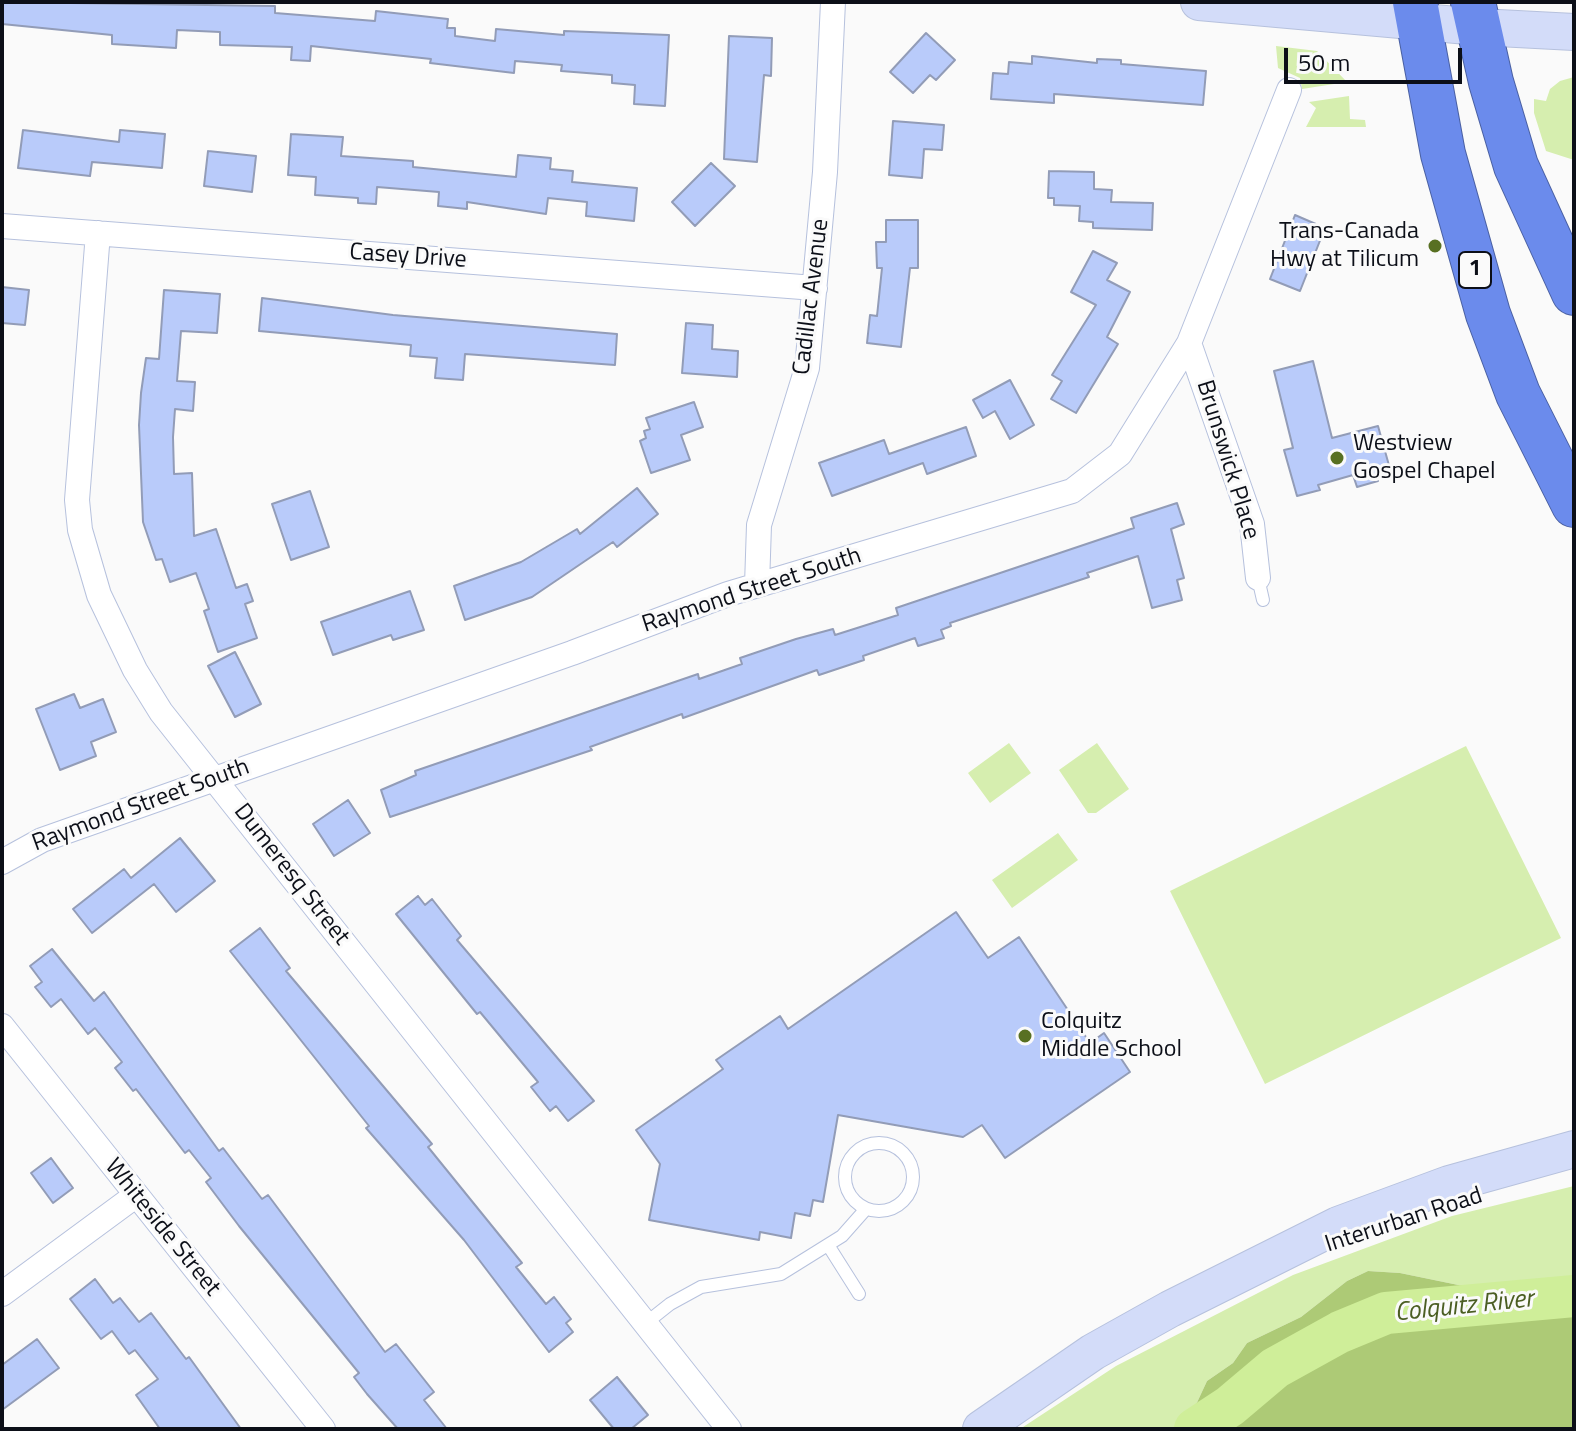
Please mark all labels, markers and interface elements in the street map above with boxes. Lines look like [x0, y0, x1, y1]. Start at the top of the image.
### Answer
scale bar [1288, 32, 1466, 82]
text: 50 m [1298, 44, 1350, 80]
street label: Cadillac Avenue [788, 217, 836, 377]
place label: Trans-Canada Hwy at Tilicum [1270, 218, 1419, 274]
marker: Trans-Canada Hwy at Tilicum [1426, 237, 1444, 255]
street label: Casey Drive [348, 239, 468, 275]
road number: 1 [1459, 252, 1491, 288]
street label: Brunswick Place [1189, 377, 1265, 543]
place label: Westview Gospel Chapel [1353, 430, 1495, 486]
marker: Westview Gospel Chapel [1328, 449, 1346, 467]
street label: Raymond Street South [639, 542, 865, 640]
street label: Raymond Street South [29, 753, 253, 859]
street label: Dumeresq Street [227, 799, 355, 951]
place label: Colquitz Middle School [1041, 1008, 1182, 1064]
marker: Colquitz Middle School [1016, 1027, 1034, 1045]
street label: Whiteside Street [98, 1154, 226, 1302]
street label: Interurban Road [1322, 1182, 1486, 1260]
water label: Colquitz River [1393, 1284, 1535, 1330]

